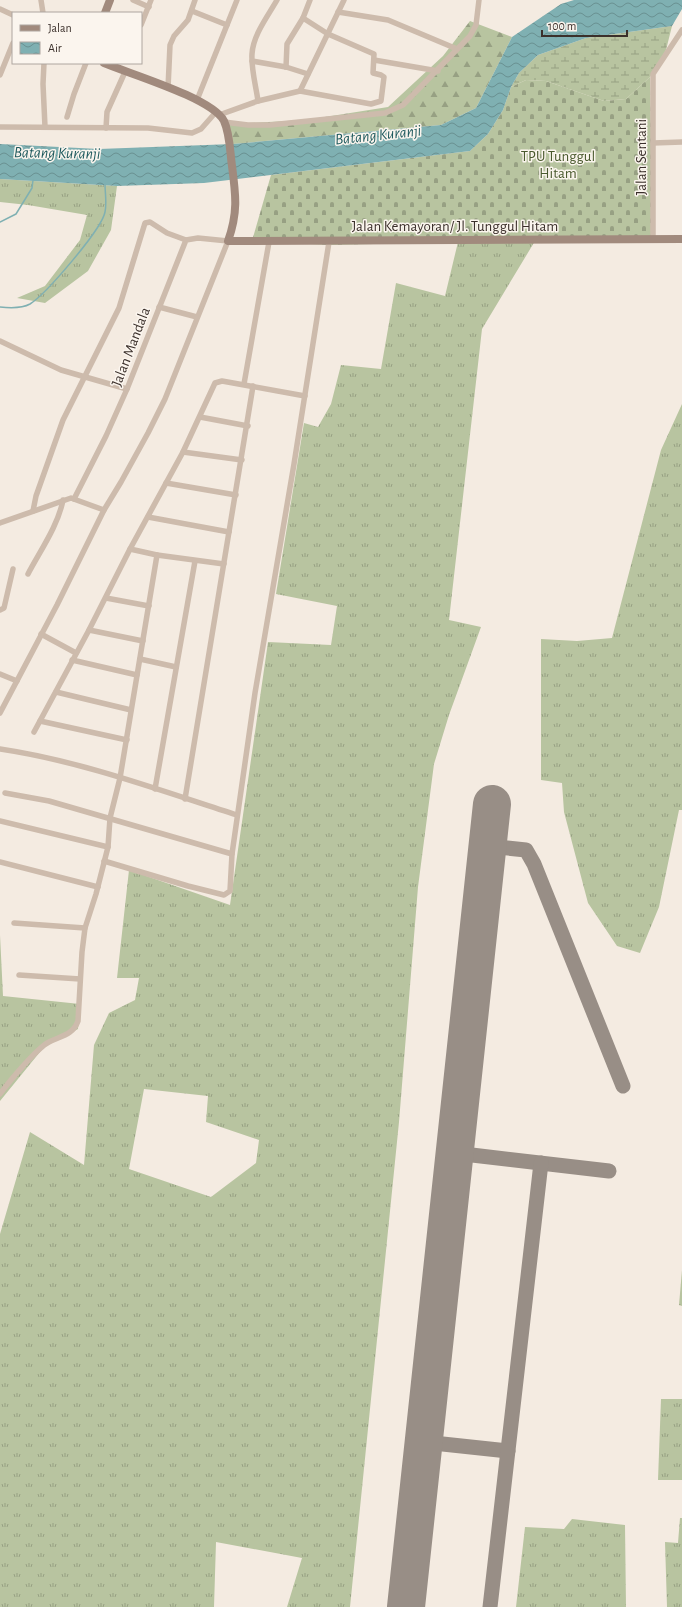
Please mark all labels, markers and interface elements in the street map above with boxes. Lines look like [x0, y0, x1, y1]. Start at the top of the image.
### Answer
legend [12, 12, 142, 64]
scale bar [542, 12, 627, 38]
text: 100 m [548, 20, 576, 32]
text: Jalan [48, 22, 72, 34]
text: Air [48, 42, 62, 54]
street label: Jalan Sentani [634, 119, 649, 195]
water label: Batang Kuranji [334, 122, 422, 148]
water label: Batang Kuranji [14, 144, 101, 163]
park label: TPU Tunggul Hitam [521, 149, 595, 181]
street label: Jalan Kemayoran/ Jl. Tunggul Hitam [352, 219, 558, 234]
street label: Jalan Mandala [109, 305, 153, 389]

